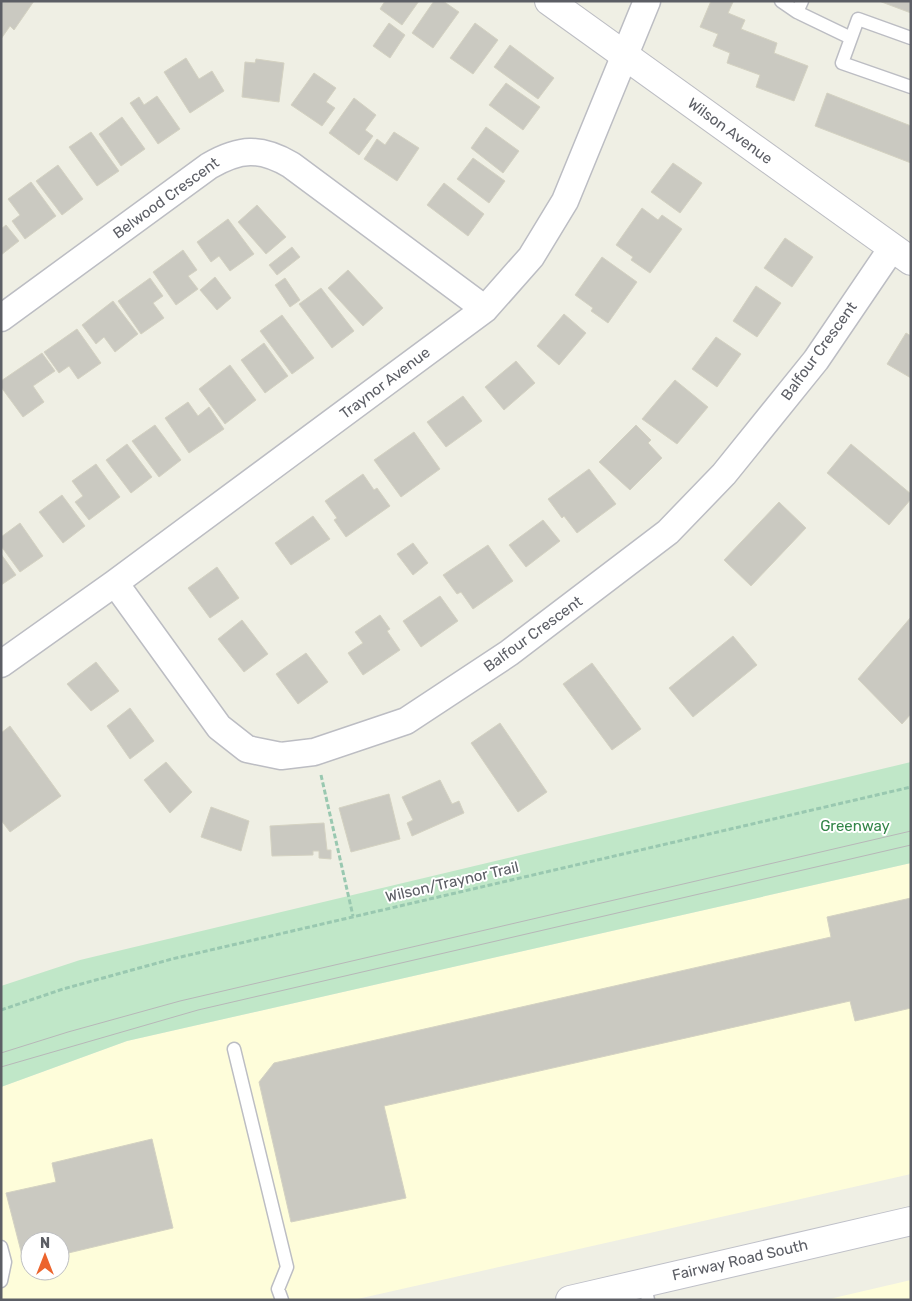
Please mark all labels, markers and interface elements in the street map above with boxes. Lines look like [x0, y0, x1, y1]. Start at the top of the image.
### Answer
street label: Wilson Avenue [684, 94, 776, 168]
street label: Belwood Crescent [109, 153, 223, 243]
street label: Balfour Crescent [777, 298, 861, 404]
street label: Traynor Avenue [336, 343, 434, 423]
street label: Balfour Crescent [480, 592, 586, 676]
park label: Greenway [820, 817, 890, 835]
street label: Wilson/Traynor Trail [384, 858, 520, 906]
north arrow [20, 1231, 70, 1281]
text: N [40, 1235, 50, 1252]
street label: Fairway Road South [670, 1236, 810, 1284]

